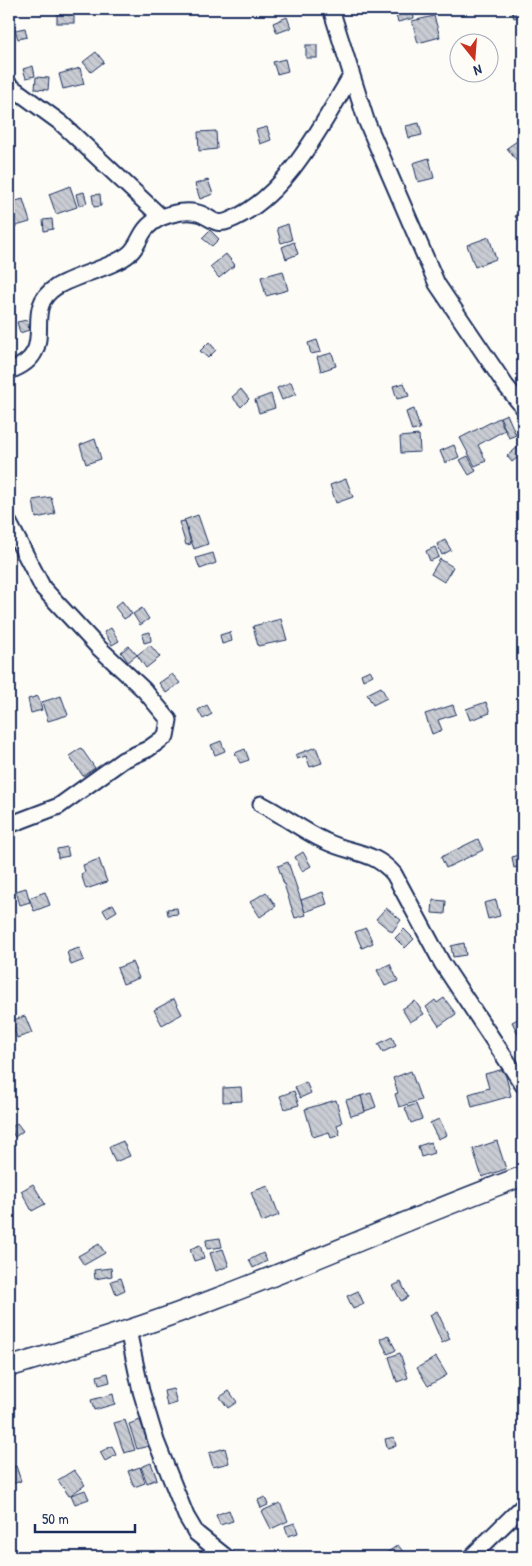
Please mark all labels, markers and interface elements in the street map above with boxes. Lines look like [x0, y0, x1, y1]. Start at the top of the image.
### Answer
north arrow [450, 32, 500, 82]
text: N [471, 61, 484, 81]
scale bar [35, 1501, 135, 1533]
text: 50 m [42, 1508, 69, 1529]

